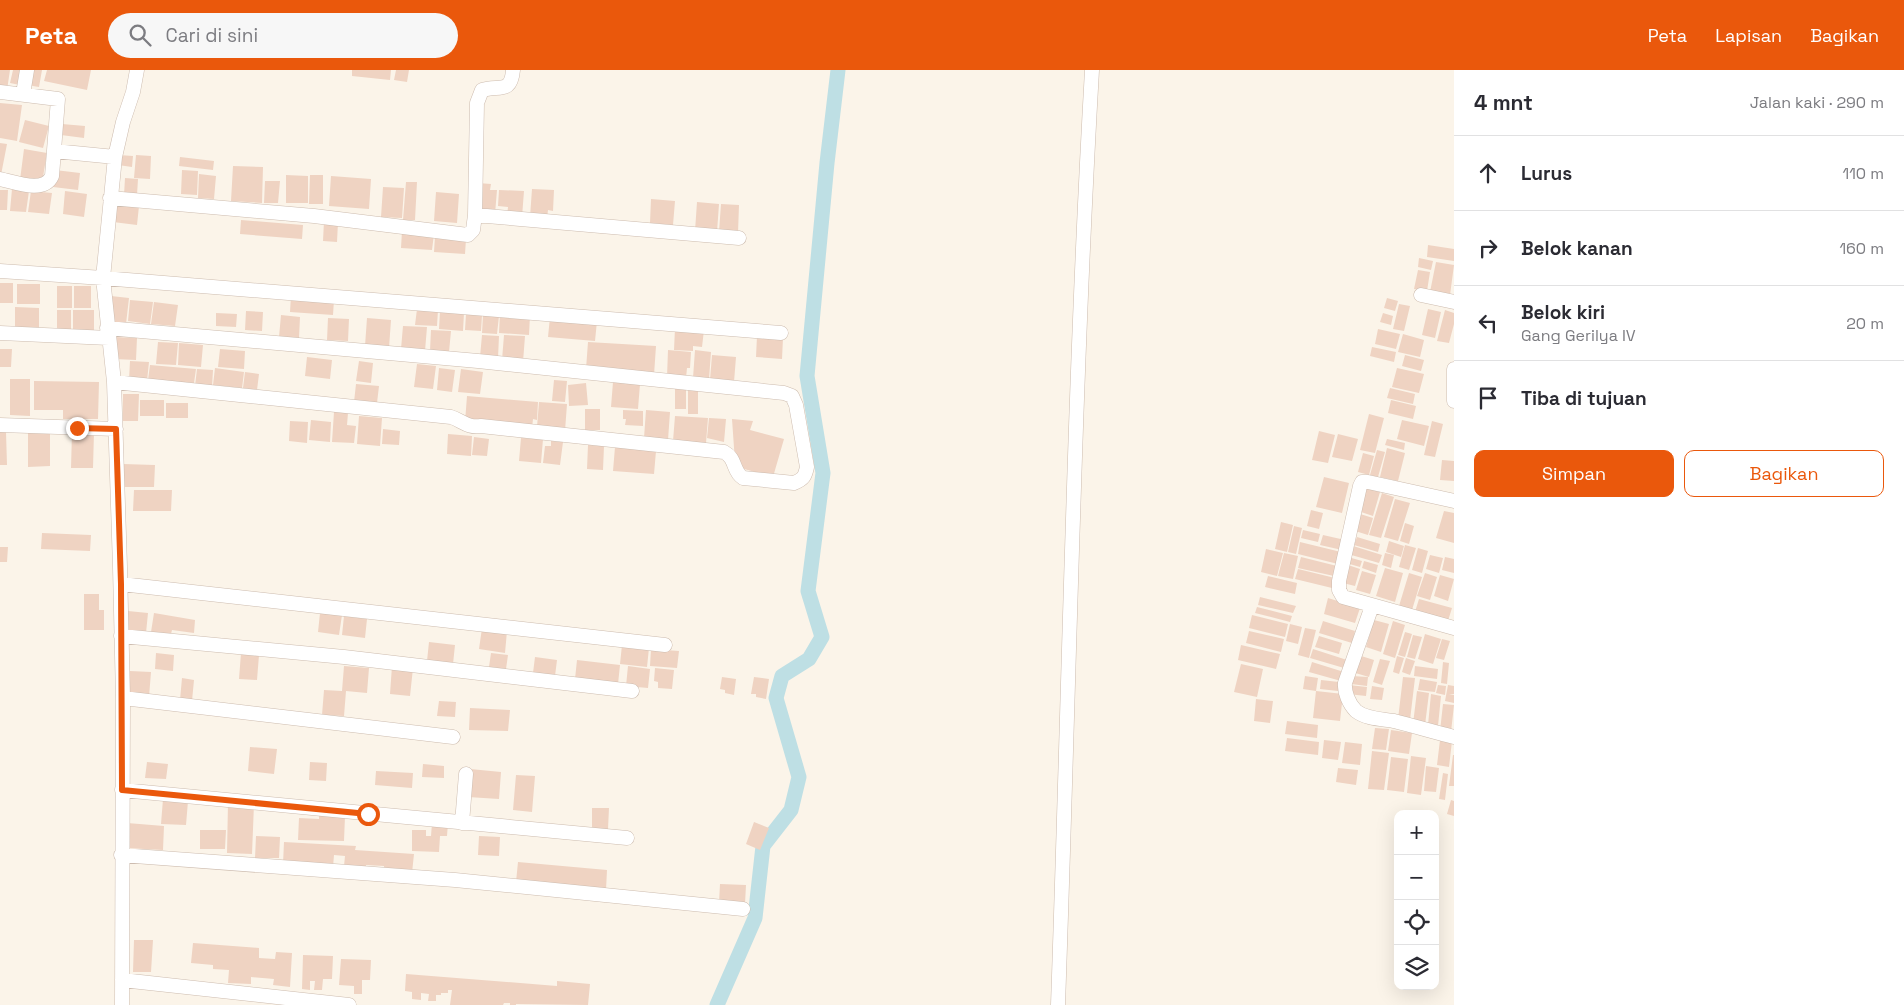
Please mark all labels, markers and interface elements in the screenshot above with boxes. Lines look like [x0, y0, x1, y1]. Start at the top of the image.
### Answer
search box [108, 13, 458, 58]
text: Peta [25, 20, 78, 51]
icon: search [126, 21, 154, 49]
text: Cari di sini [166, 23, 258, 48]
text: Peta [1648, 24, 1687, 47]
text: Lapisan [1715, 24, 1782, 47]
text: Bagikan [1810, 24, 1879, 47]
text: 4 mnt [1474, 89, 1533, 116]
text: Jalan kaki · 290 m [1750, 92, 1884, 113]
icon: ahead [1474, 159, 1502, 187]
text: Lurus [1521, 161, 1572, 186]
text: 110 m [1842, 163, 1884, 184]
icon: right [1474, 234, 1502, 262]
text: Belok kanan [1521, 236, 1633, 261]
text: 160 m [1839, 238, 1884, 259]
text: Belok kiri [1521, 300, 1605, 325]
icon: left [1474, 309, 1502, 337]
text: 20 m [1846, 313, 1884, 334]
text: Gang Gerilya IV [1521, 325, 1636, 346]
icon: arrive [1474, 384, 1502, 412]
text: Tiba di tujuan [1521, 386, 1647, 411]
route end [66, 417, 89, 440]
button: Simpan [1474, 450, 1674, 497]
button: Bagikan [1684, 450, 1884, 497]
route start [357, 803, 380, 826]
map controls [1394, 810, 1439, 990]
button: + [1394, 810, 1439, 855]
button: − [1394, 855, 1439, 900]
button: locate [1394, 900, 1439, 945]
button: layers [1394, 945, 1439, 990]

